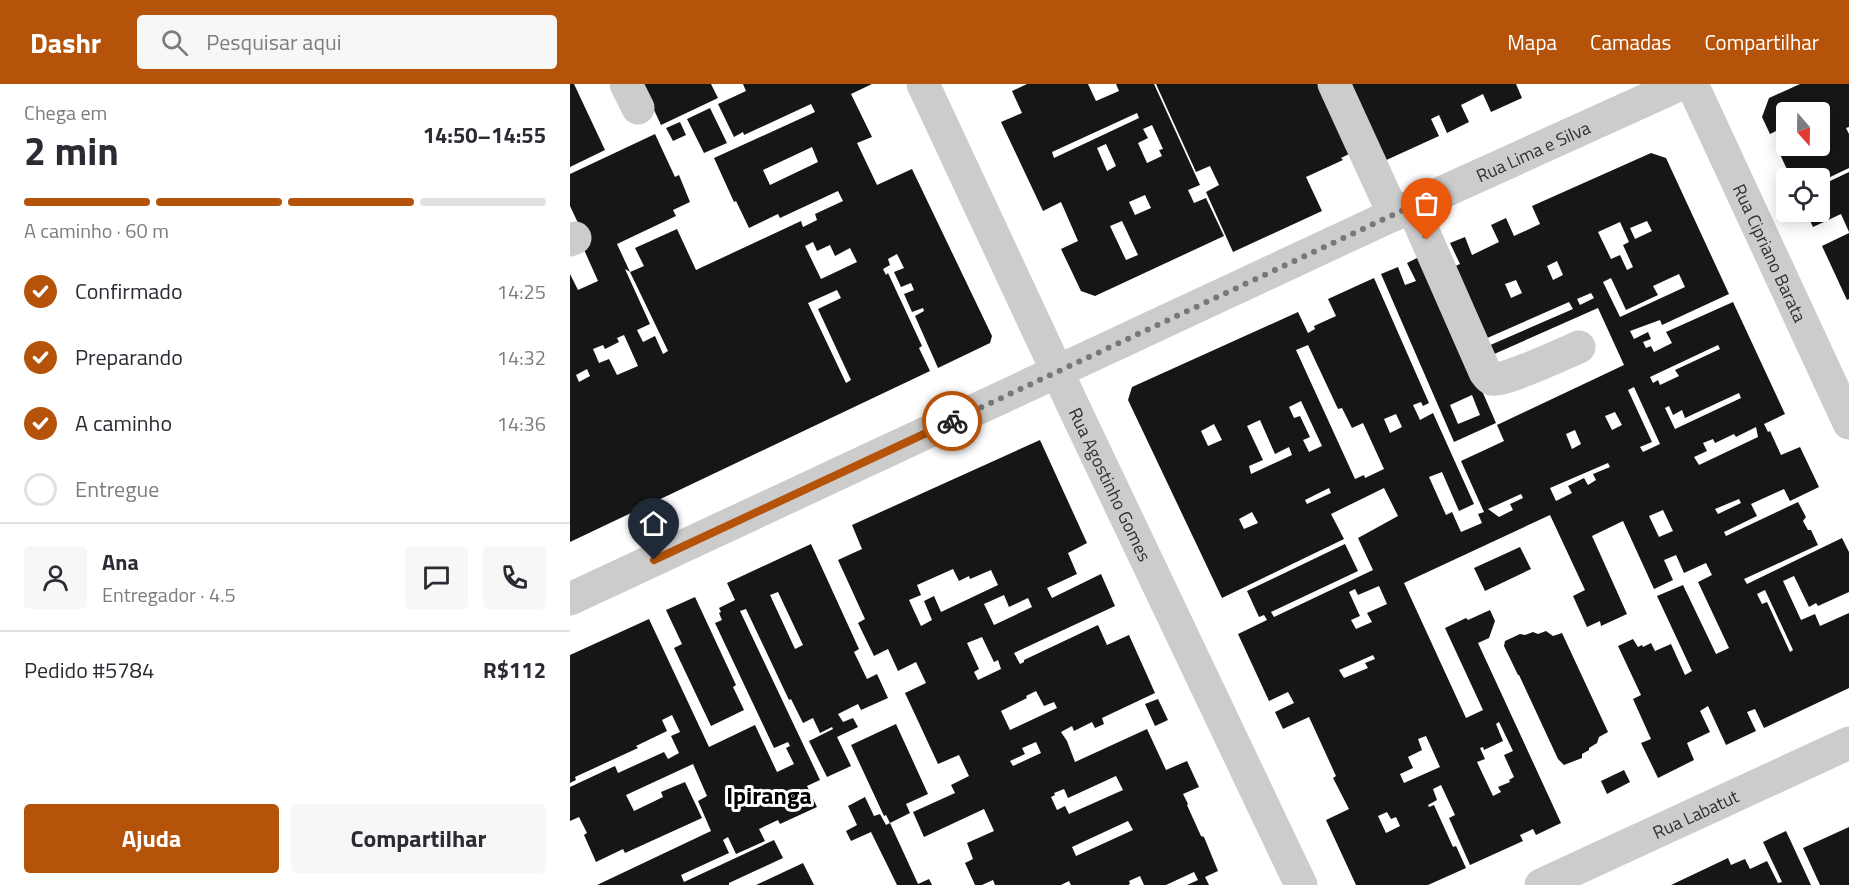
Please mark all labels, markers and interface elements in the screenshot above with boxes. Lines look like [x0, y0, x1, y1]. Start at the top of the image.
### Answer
search box [137, 15, 557, 69]
text: Dashr [30, 21, 101, 64]
text: Pesquisar aqui [206, 25, 341, 59]
icon: search [158, 26, 191, 59]
text: Mapa [1507, 26, 1557, 58]
text: Camadas [1590, 26, 1671, 58]
text: Compartilhar [1704, 26, 1819, 58]
text: Chega em [24, 97, 107, 128]
north arrow [1776, 102, 1830, 156]
map controls [1776, 102, 1830, 222]
street label: Rua Lima e Silva [1471, 114, 1594, 189]
text: 14:50–14:55 [423, 118, 546, 152]
text: 2 min [24, 121, 119, 180]
button: locate [1776, 168, 1830, 222]
pin [1401, 178, 1452, 240]
street label: Rua Cipriano Barata [1726, 179, 1814, 327]
icon: bag [1410, 187, 1443, 220]
text: A caminho · 60 m [24, 215, 169, 246]
text: Confirmado [75, 274, 183, 308]
icon: check [24, 275, 57, 308]
text: 14:25 [497, 276, 546, 307]
text: Preparando [75, 340, 183, 374]
icon: check [24, 341, 57, 374]
text: 14:32 [497, 342, 546, 373]
courier [922, 391, 982, 451]
street label: Rua Agostinho Gomes [1062, 403, 1159, 566]
icon: bike [936, 405, 969, 438]
text: A caminho [75, 406, 172, 440]
icon: check [24, 407, 57, 440]
text: 14:36 [497, 408, 546, 439]
text: Entregue [75, 472, 159, 506]
pin [628, 498, 679, 560]
icon: home [637, 507, 670, 540]
text: Ana [102, 545, 139, 579]
button: person [24, 546, 87, 609]
button: chat [405, 546, 468, 609]
button: phone [483, 546, 546, 609]
text: Entregador · 4.5 [102, 579, 236, 610]
text: Pedido #5784 [24, 653, 154, 687]
text: R$112 [483, 653, 546, 687]
district label: Ipiranga [726, 777, 812, 813]
street label: Rua Labatut [1648, 782, 1743, 845]
button: Ajuda [24, 804, 279, 873]
button: Compartilhar [291, 804, 546, 873]

